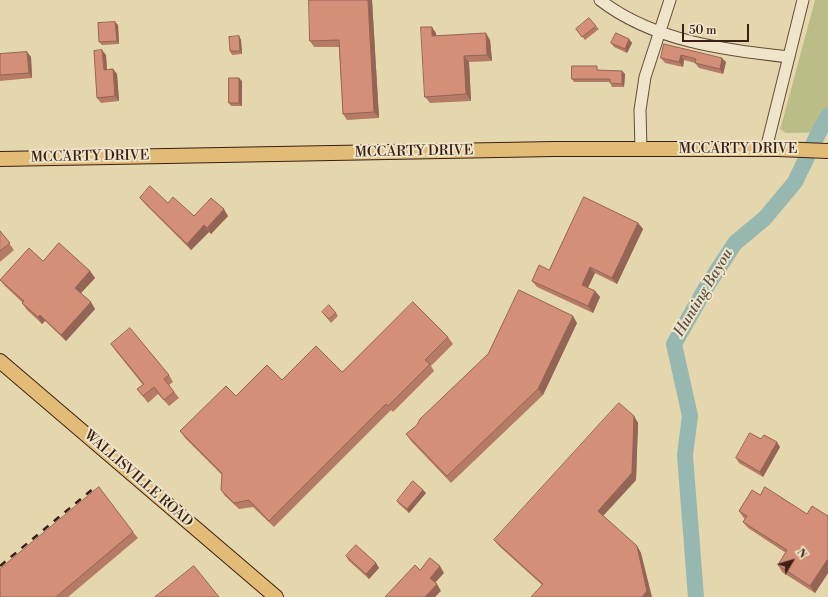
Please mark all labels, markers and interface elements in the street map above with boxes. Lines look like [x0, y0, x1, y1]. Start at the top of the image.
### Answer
scale bar [684, 16, 751, 42]
text: 50 m [689, 23, 717, 38]
street label: MCCARTY DRIVE [679, 142, 797, 158]
street label: MCCARTY DRIVE [355, 143, 473, 161]
street label: MCCARTY DRIVE [31, 148, 149, 166]
water label: Hunting Bayou [671, 246, 737, 340]
street label: WALLISVILLE ROAD [80, 427, 196, 531]
north arrow [772, 541, 812, 581]
text: N [793, 546, 810, 561]

